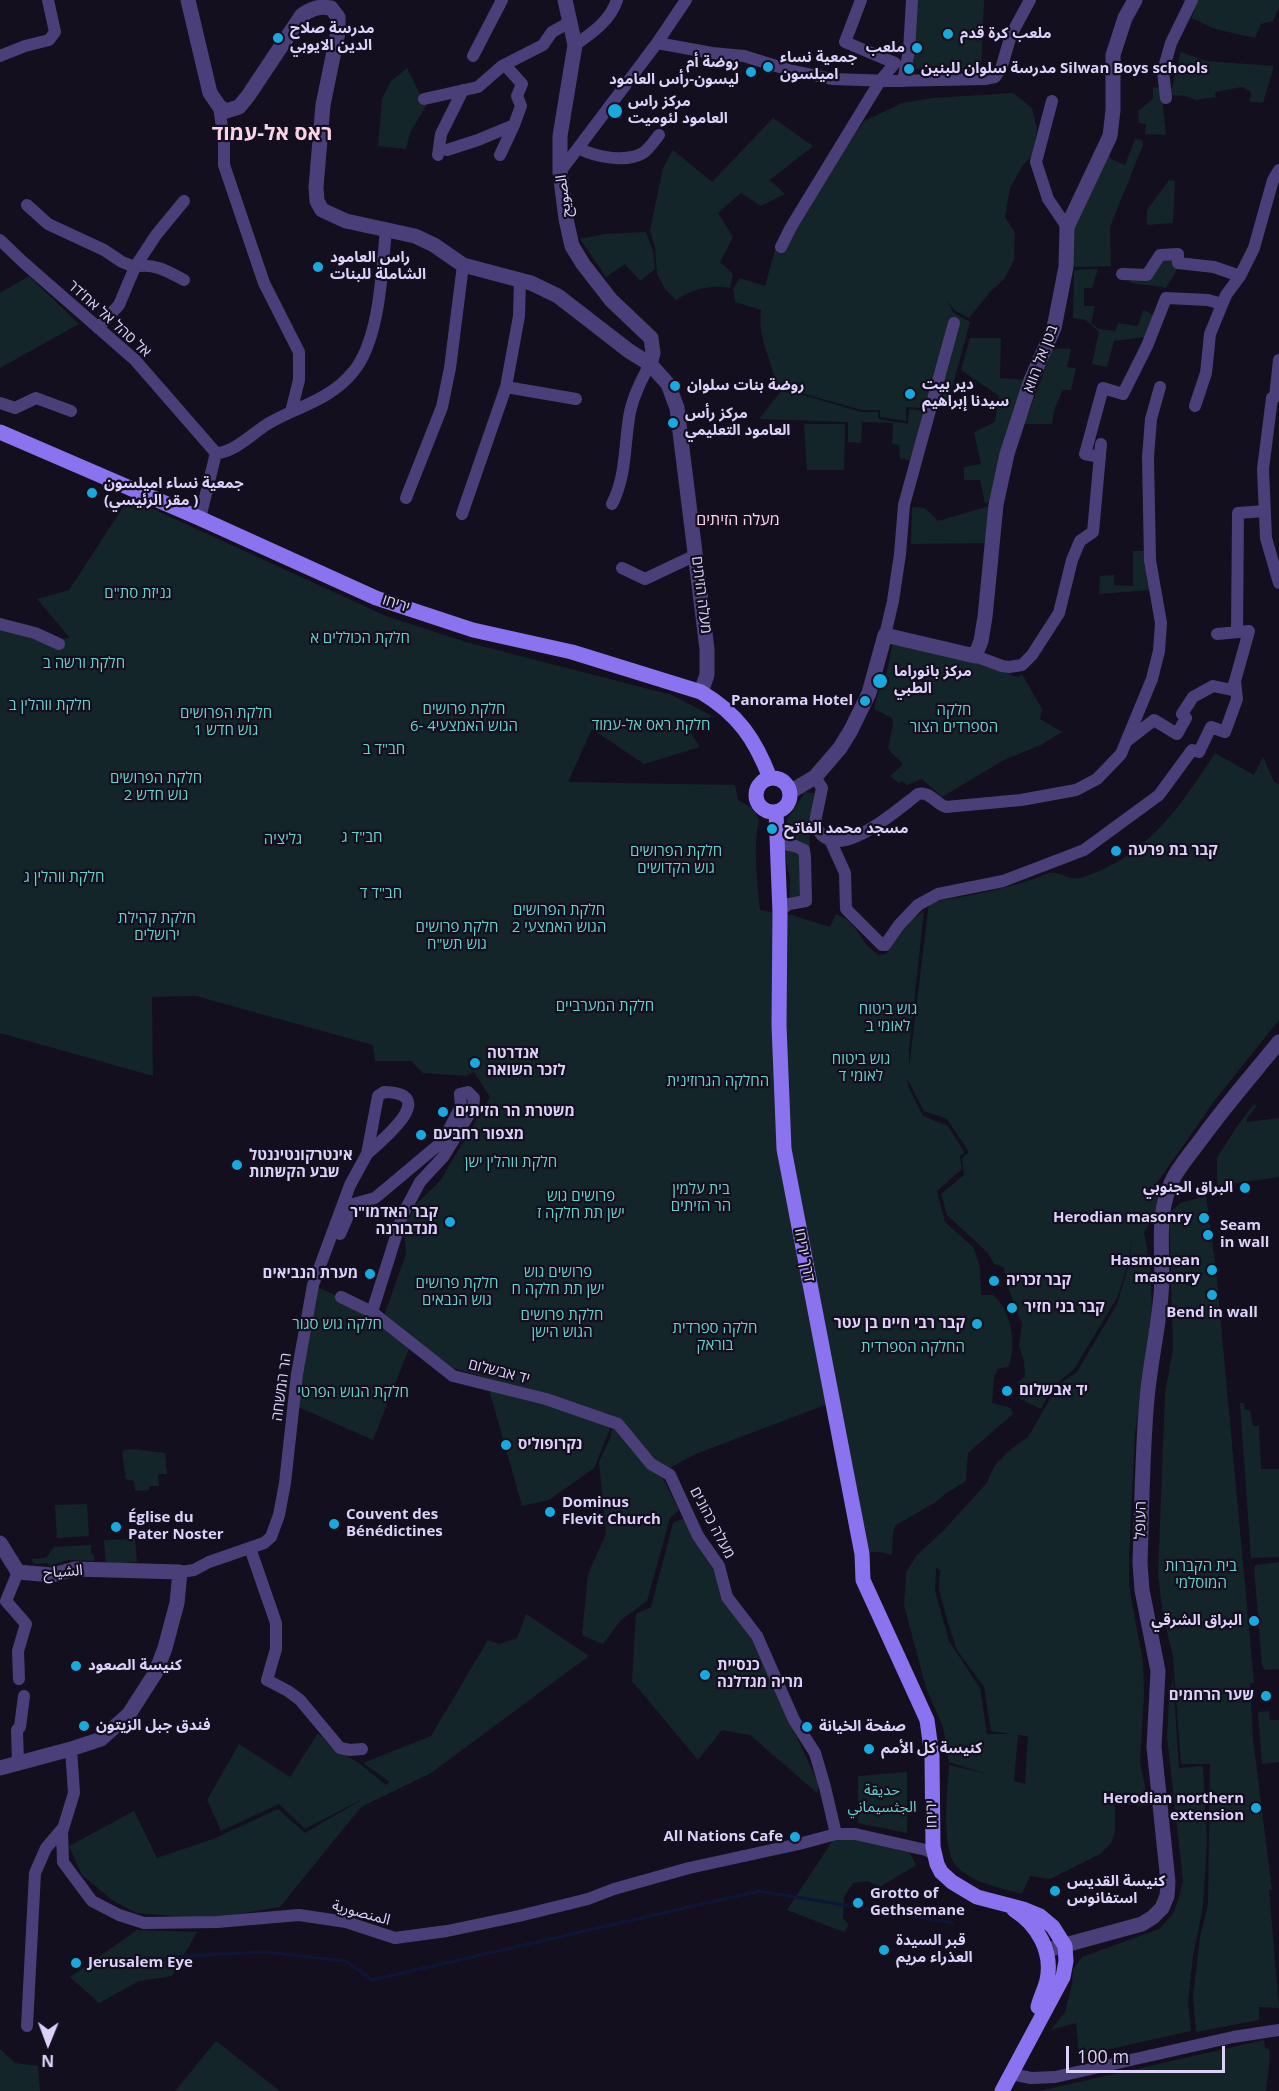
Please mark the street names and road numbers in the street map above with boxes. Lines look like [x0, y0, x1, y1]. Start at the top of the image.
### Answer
street label: الصويح [552, 174, 576, 218]
street label: אל סהל אל אח'דר [64, 277, 154, 361]
street label: בטן אל הווא [1020, 323, 1062, 395]
street label: מעלה הזיתים [687, 555, 715, 635]
street label: יריחו [380, 591, 412, 617]
street label: דרך יריחו [790, 1227, 818, 1283]
street label: הר המשחה [268, 1352, 296, 1422]
street label: יד אבשלום [466, 1356, 532, 1388]
street label: מעלה כהונים [686, 1484, 738, 1562]
street label: העופל [1132, 1501, 1150, 1539]
street label: الشياح [43, 1562, 83, 1582]
street label: יריחו [923, 1800, 941, 1828]
street label: المنصورية [330, 1897, 392, 1929]

